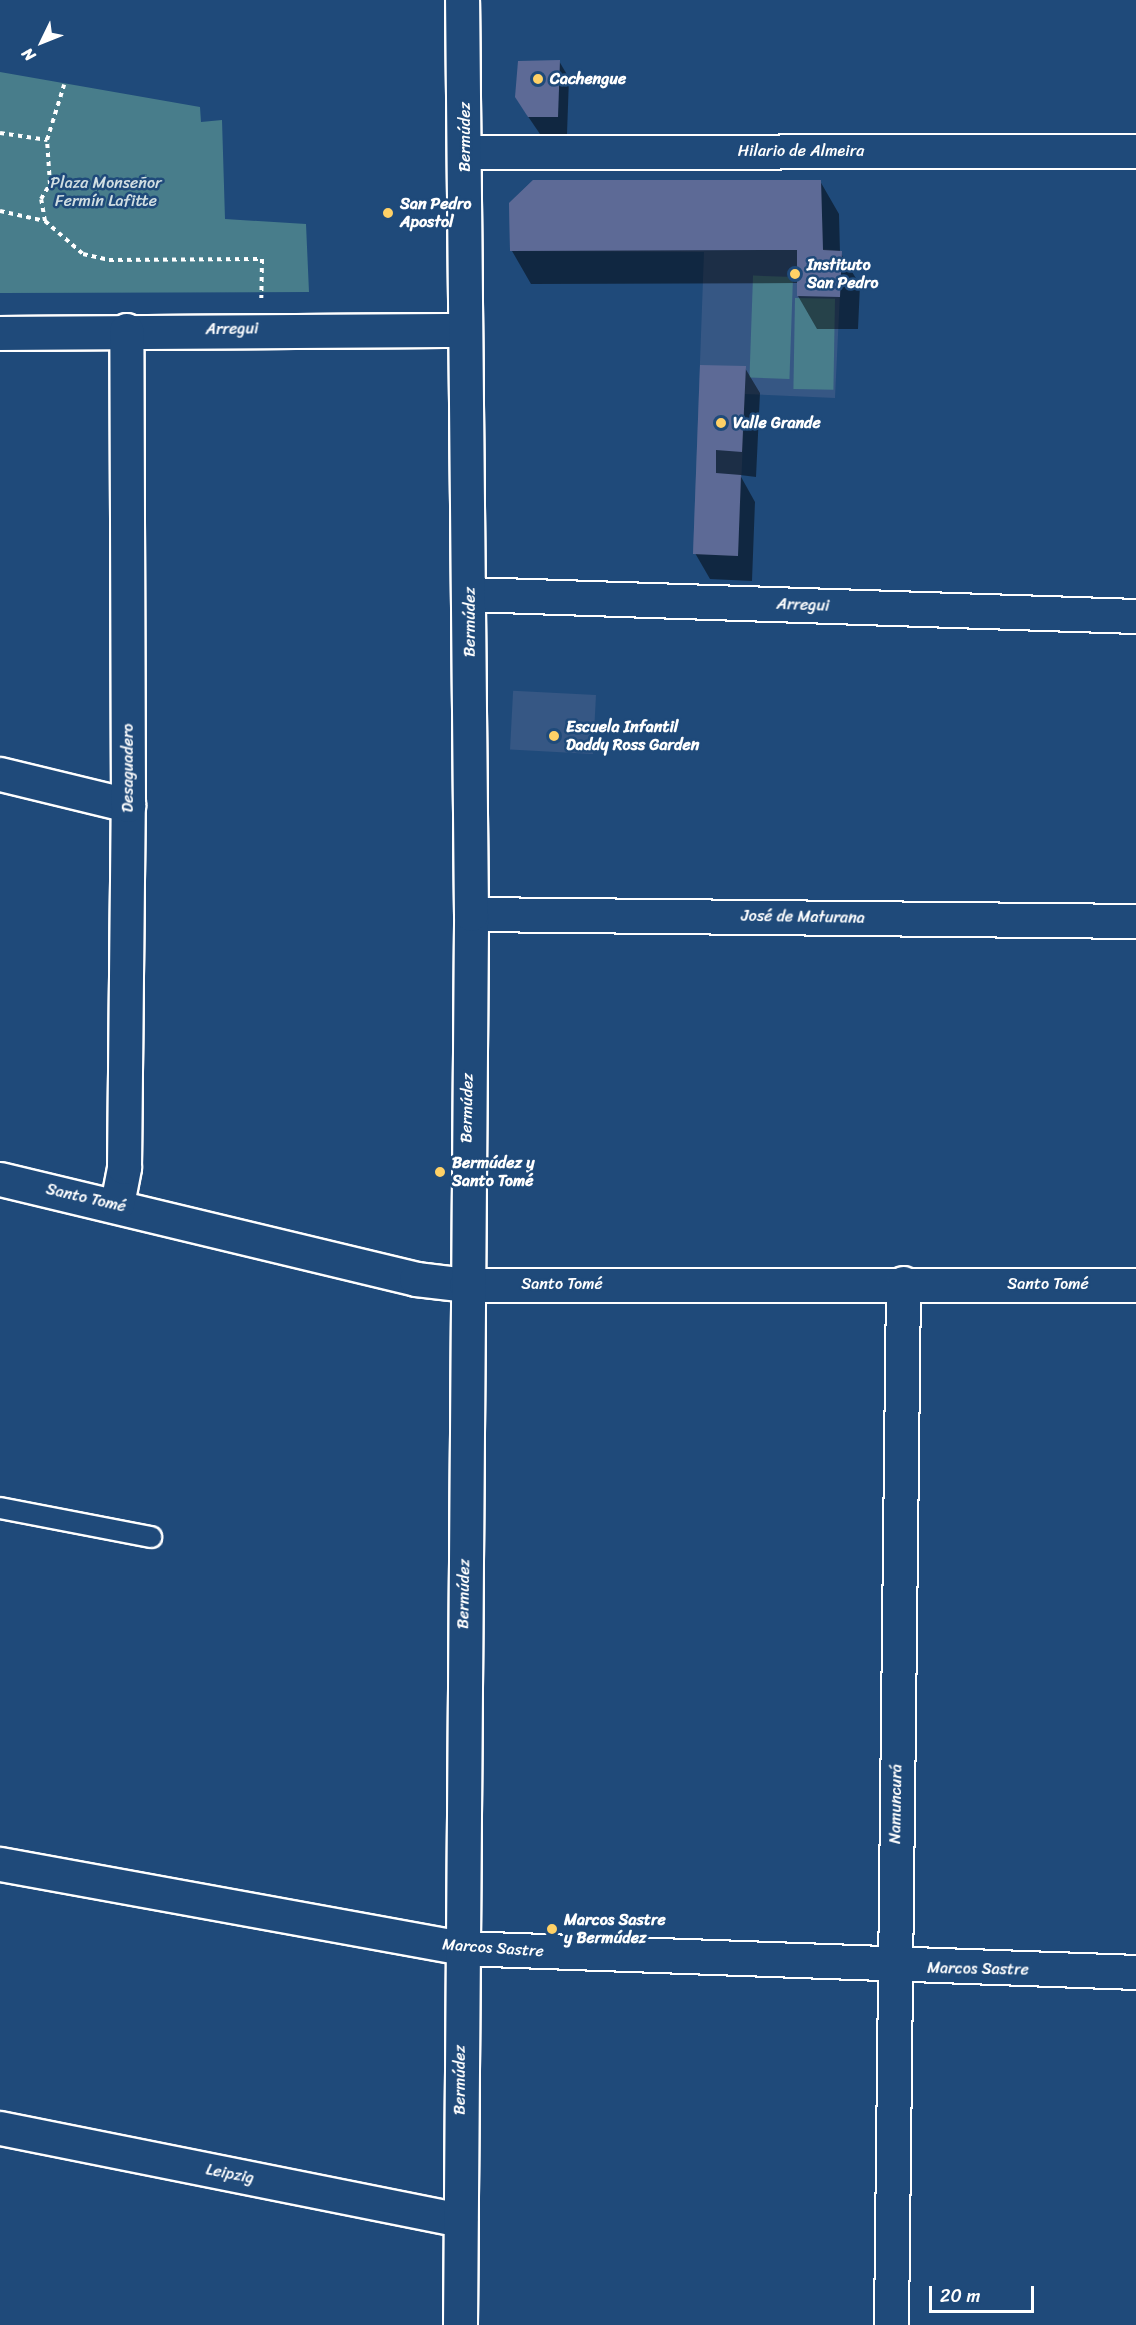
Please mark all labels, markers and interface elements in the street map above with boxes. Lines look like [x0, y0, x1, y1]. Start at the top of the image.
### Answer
north arrow [12, 12, 72, 72]
text: N [14, 41, 43, 69]
place label: Cachengue [550, 69, 626, 89]
marker: Cachengue [531, 72, 545, 86]
street label: Bermúdez [455, 102, 475, 172]
street label: Hilario de Almeira [738, 141, 864, 161]
park label: Plaza Monseñor Fermín Lafitte [51, 173, 161, 211]
place label: San Pedro Apostol [400, 194, 472, 232]
marker: San Pedro Apostol [381, 206, 395, 220]
place label: Instituto San Pedro [807, 255, 879, 293]
marker: Instituto San Pedro [788, 267, 802, 281]
street label: Arregui [205, 319, 259, 339]
place label: Valle Grande [733, 413, 821, 433]
marker: Valle Grande [714, 416, 728, 430]
street label: Bermúdez [460, 587, 480, 657]
street label: Arregui [776, 594, 830, 616]
place label: Escuela Infantil Daddy Ross Garden [566, 717, 699, 755]
street label: Desaguadero [118, 723, 138, 813]
marker: Escuela Infantil Daddy Ross Garden [547, 729, 561, 743]
street label: José de Maturana [741, 906, 865, 928]
street label: Bermúdez [457, 1073, 477, 1143]
place label: Bermúdez y Santo Tomé [452, 1153, 534, 1191]
marker: Bermúdez y Santo Tomé [433, 1165, 447, 1179]
street label: Santo Tomé [44, 1179, 128, 1217]
street label: Santo Tomé [521, 1274, 603, 1294]
street label: Santo Tomé [1007, 1274, 1089, 1294]
street label: Bermúdez [454, 1559, 474, 1629]
street label: Namuncurá [886, 1764, 906, 1844]
place label: Marcos Sastre y Bermúdez [564, 1910, 666, 1948]
marker: Marcos Sastre y Bermúdez [545, 1922, 559, 1936]
street label: Marcos Sastre [442, 1935, 544, 1961]
street label: Marcos Sastre [927, 1959, 1029, 1979]
street label: Bermúdez [450, 2045, 470, 2115]
street label: Leipzig [204, 2160, 256, 2188]
scale bar [932, 2274, 1037, 2312]
text: 20 m [940, 2280, 980, 2312]

